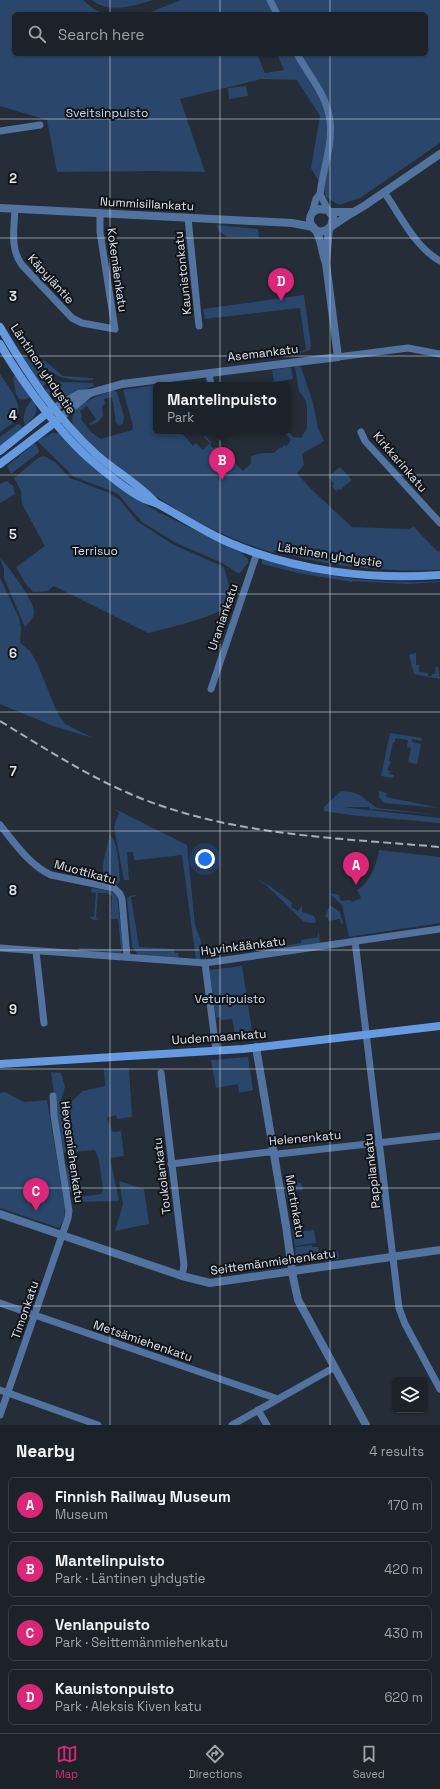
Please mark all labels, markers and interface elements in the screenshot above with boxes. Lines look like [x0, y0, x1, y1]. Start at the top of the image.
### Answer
search box [12, 12, 428, 56]
icon: search [26, 23, 48, 45]
text: Search here [58, 25, 144, 44]
park label: Sveitsinpuisto [66, 105, 148, 121]
text: 2 [9, 170, 17, 187]
street label: Nummisillankatu [100, 194, 194, 214]
street label: Kokemäenkatu [103, 227, 131, 313]
street label: Kaunistonkatu [171, 231, 195, 315]
street label: Käpyläntie [24, 251, 78, 307]
pin: D [268, 268, 294, 301]
text: 3 [9, 288, 17, 305]
street label: Läntinen yhdystie [7, 321, 79, 417]
street label: Asemankatu [227, 341, 299, 365]
popup [153, 382, 291, 434]
text: Mantelinpuisto [167, 390, 277, 409]
text: 4 [9, 407, 17, 424]
text: Park [167, 409, 194, 426]
street label: Kirkkarinkatu [369, 428, 431, 496]
pin: B [209, 447, 235, 480]
text: 5 [9, 526, 17, 543]
street label: Läntinen yhdystie [277, 539, 383, 571]
park label: Terrisuo [72, 543, 118, 559]
street label: Uraniankatu [204, 582, 242, 652]
text: 6 [9, 645, 17, 662]
text: 7 [9, 763, 17, 780]
your location [195, 849, 215, 869]
pin: A [343, 852, 369, 885]
street label: Muottikatu [52, 856, 118, 888]
text: 8 [9, 882, 17, 899]
street label: Hyvinkäänkatu [200, 933, 286, 959]
park label: Veturipuisto [194, 991, 266, 1007]
text: 9 [9, 1001, 17, 1018]
street label: Uudenmaankatu [171, 1026, 267, 1048]
street label: Hevosmiehenkatu [57, 1100, 87, 1204]
street label: Helenenkatu [268, 1127, 342, 1149]
street label: Pappilankatu [360, 1133, 384, 1209]
street label: Toukolankatu [149, 1137, 175, 1215]
street label: Martinkatu [282, 1173, 308, 1239]
pin: C [23, 1178, 49, 1211]
street label: Seittemänmiehenkatu [209, 1245, 337, 1279]
street label: Timonkatu [8, 1279, 42, 1341]
street label: Metsämiehenkatu [91, 1317, 195, 1365]
map controls [392, 1377, 428, 1413]
button: layers [392, 1377, 428, 1413]
text: Nearby [16, 1440, 75, 1462]
text: 4 results [369, 1443, 424, 1460]
text: Finnish Railway Museum [55, 1487, 231, 1506]
text: A [26, 1497, 34, 1514]
text: 170 m [387, 1497, 423, 1514]
text: Museum [55, 1506, 108, 1523]
text: Mantelinpuisto [55, 1551, 165, 1570]
text: B [26, 1561, 34, 1578]
text: 420 m [384, 1561, 423, 1578]
text: Park · Läntinen yhdystie [55, 1570, 205, 1587]
text: Venlanpuisto [55, 1615, 150, 1634]
text: C [26, 1625, 34, 1642]
text: 430 m [384, 1625, 423, 1642]
text: Park · Seittemänmiehenkatu [55, 1634, 228, 1651]
text: Kaunistonpuisto [55, 1679, 174, 1698]
text: D [26, 1689, 34, 1706]
text: 620 m [384, 1689, 423, 1706]
text: Park · Aleksis Kiven katu [55, 1698, 202, 1715]
tab: Map [55, 1743, 78, 1781]
tab: Directions [188, 1743, 242, 1781]
tab: Saved [353, 1743, 385, 1781]

